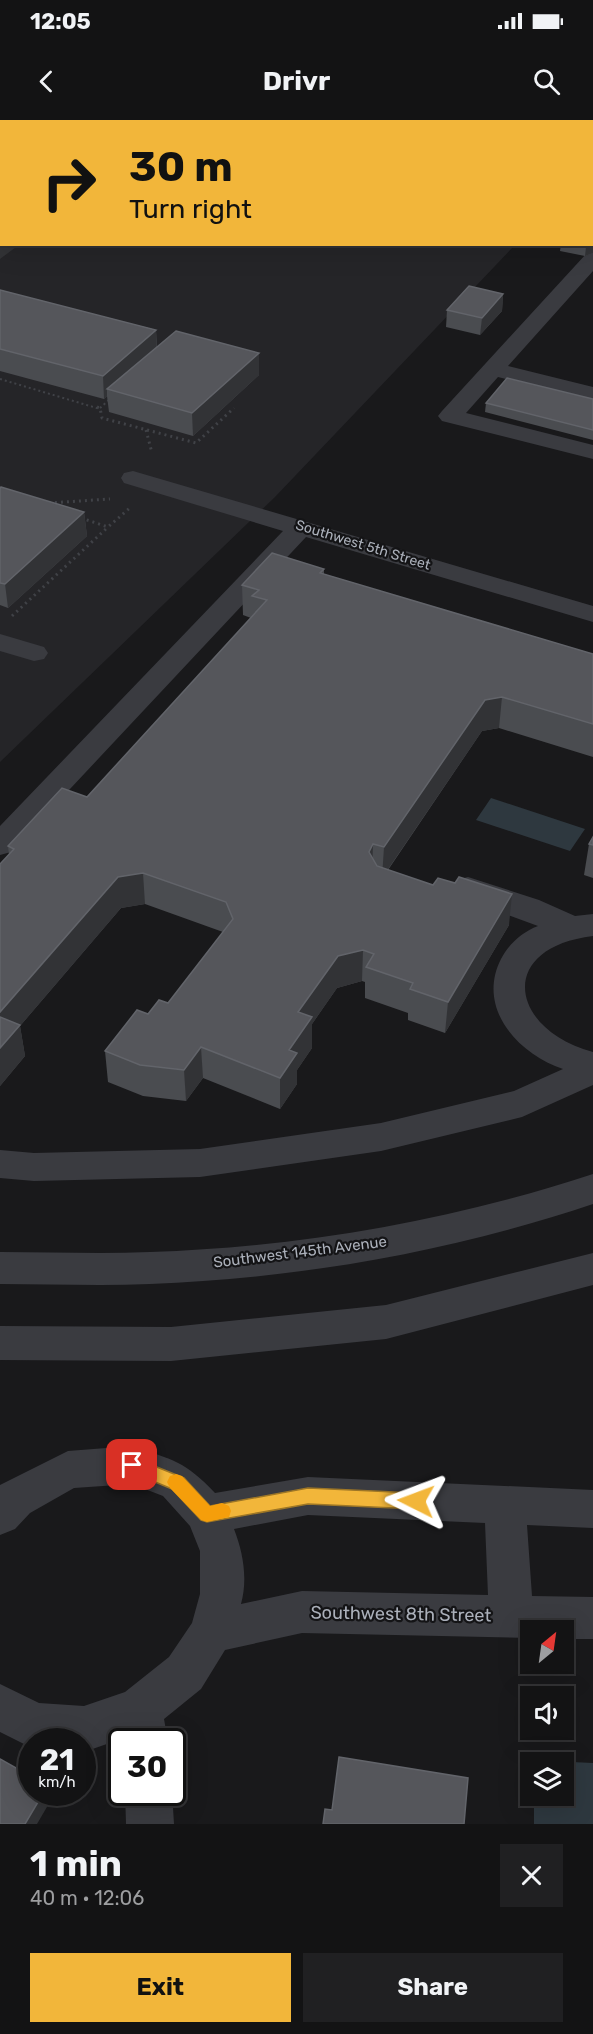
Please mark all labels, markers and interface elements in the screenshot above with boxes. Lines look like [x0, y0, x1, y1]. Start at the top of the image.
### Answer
text: 12:05 [30, 8, 91, 35]
icon: back [30, 65, 63, 98]
text: Drivr [263, 65, 330, 97]
icon: search [530, 65, 563, 98]
text: 30 m [129, 142, 233, 192]
icon: right [30, 144, 108, 222]
text: Turn right [129, 193, 252, 225]
street label: Southwest 5th Street [293, 516, 433, 574]
street label: Southwest 145th Avenue [212, 1232, 388, 1272]
pin [106, 1439, 157, 1490]
icon: arrive [115, 1448, 148, 1481]
position arrow [384, 1469, 448, 1533]
street label: Southwest 8th Street [310, 1601, 492, 1627]
north arrow [520, 1620, 574, 1674]
map controls [520, 1620, 574, 1806]
button: sound [520, 1686, 574, 1740]
speed limit sign: 30 [108, 1728, 186, 1806]
text: 21 [40, 1742, 74, 1778]
button: layers [520, 1752, 574, 1806]
text: km/h [38, 1773, 76, 1791]
text: 1 min [30, 1842, 122, 1885]
button: close [500, 1844, 563, 1907]
text: 40 m · 12:06 [30, 1886, 144, 1910]
button: Exit [30, 1953, 291, 2022]
button: Share [303, 1953, 563, 2022]

